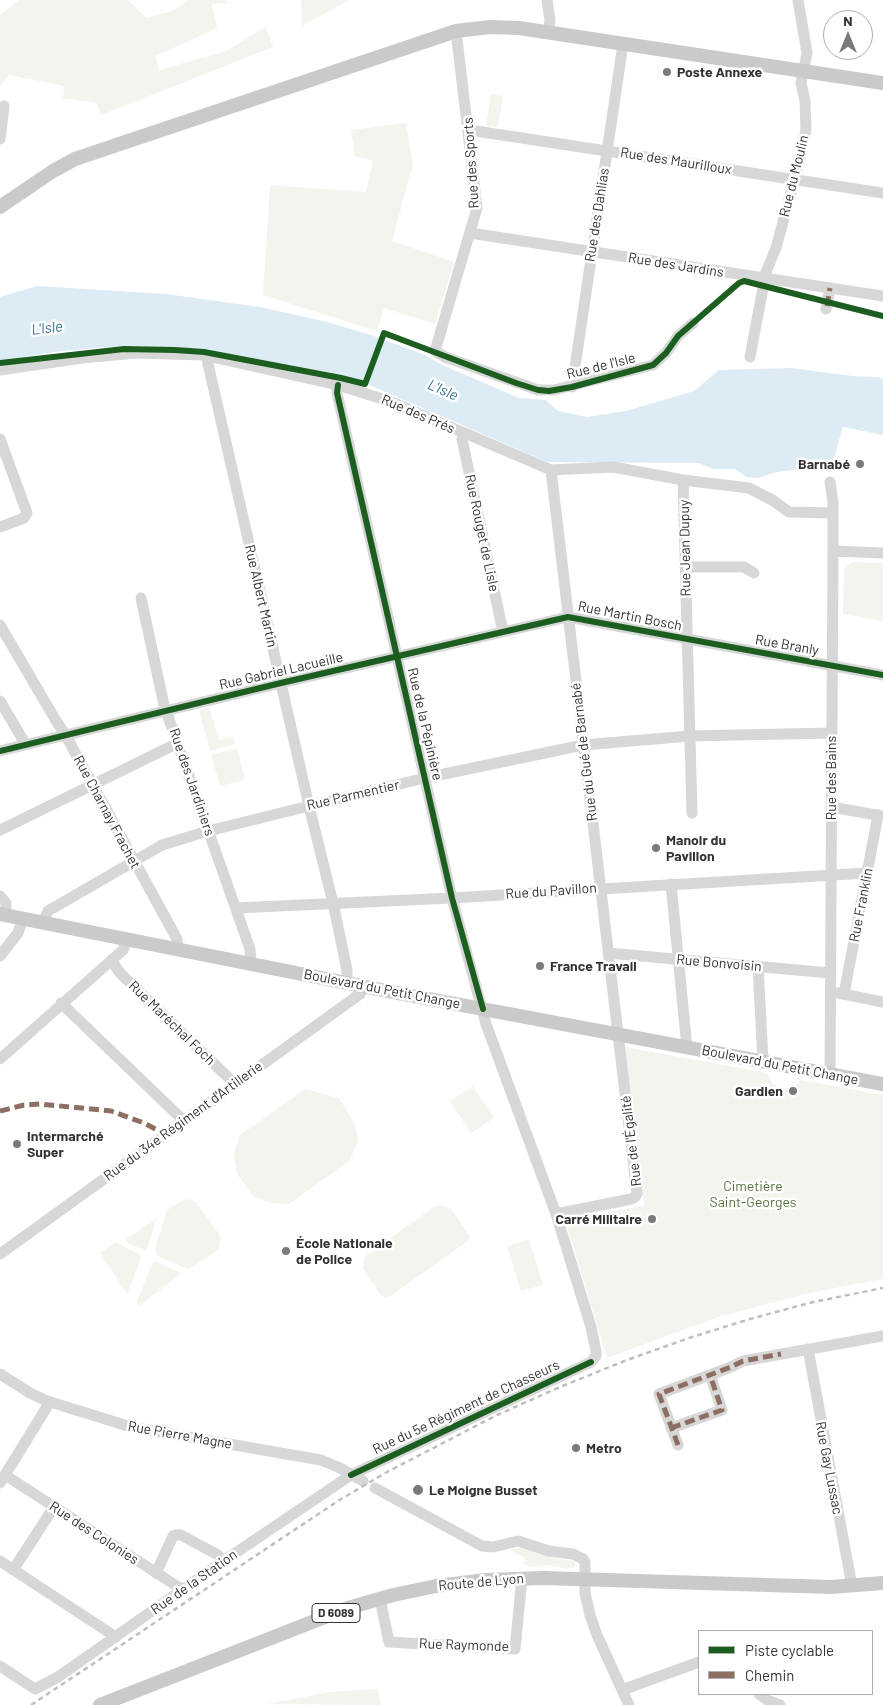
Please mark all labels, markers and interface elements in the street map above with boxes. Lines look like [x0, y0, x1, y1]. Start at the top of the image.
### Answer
north arrow [823, 10, 873, 60]
text: N [843, 12, 853, 29]
place label: Poste Annexe [677, 64, 762, 80]
marker: Poste Annexe [661, 66, 673, 78]
street label: Rue des Sports [459, 117, 483, 209]
street label: Rue du Moulin [776, 133, 812, 219]
street label: Rue des Maurilloux [619, 144, 733, 178]
street label: Rue des Dahlias [581, 167, 613, 263]
street label: Rue des Jardins [627, 249, 725, 281]
water label: L'Isle [30, 317, 64, 339]
street label: Rue de l'Isle [565, 349, 637, 383]
water label: L'Isle [425, 375, 461, 405]
street label: Rue des Prés [379, 391, 457, 437]
place label: Barnabé [798, 456, 850, 472]
marker: Barnabé [854, 458, 866, 470]
street label: Rue Rouget de Lisle [461, 473, 503, 593]
street label: Rue Jean Dupuy [676, 499, 694, 597]
street label: Rue Albert Martin [241, 543, 281, 649]
street label: Rue Martin Bosch [576, 598, 684, 634]
street label: Rue Branly [754, 631, 820, 659]
street label: Rue Gabriel Lacueille [217, 649, 345, 693]
street label: Rue de la Pépinière [404, 666, 446, 782]
street label: Rue du Gué de Barnabé [567, 682, 601, 822]
street label: Rue des Jardiniers [166, 726, 218, 838]
street label: Rue des Bains [823, 736, 839, 820]
street label: Rue Charnay Frachet [70, 753, 144, 871]
street label: Rue Parmentier [305, 776, 401, 814]
place label: Manoir du Pavillon [666, 832, 726, 864]
marker: Manoir du Pavillon [650, 842, 662, 854]
street label: Rue Franklin [846, 866, 876, 944]
street label: Rue du Pavillon [505, 879, 597, 903]
street label: Rue Bonvoisin [676, 951, 762, 975]
place label: France Travail [550, 958, 637, 974]
marker: France Travail [534, 960, 546, 972]
street label: Boulevard du Petit Change [302, 966, 462, 1012]
street label: Rue Maréchal Foch [125, 977, 219, 1069]
street label: Boulevard du Petit Change [700, 1042, 860, 1088]
street label: Rue du 34e Régiment d'Artillerie [100, 1058, 266, 1184]
place label: Gardien [735, 1083, 783, 1099]
marker: Gardien [787, 1085, 799, 1097]
street label: Rue de l'Égalité [617, 1095, 645, 1187]
place label: Intermarché Super [27, 1128, 104, 1160]
marker: Intermarché Super [11, 1138, 23, 1150]
park label: Cimetière Saint-Georges [710, 1178, 796, 1210]
place label: Carré Militaire [556, 1211, 642, 1227]
marker: Carré Militaire [646, 1213, 658, 1225]
place label: École Nationale de Police [296, 1235, 393, 1268]
marker: École Nationale de Police [280, 1245, 292, 1257]
street label: Rue du 5e Régiment de Chasseurs [370, 1356, 562, 1458]
street label: Rue Pierre Magne [127, 1418, 233, 1452]
street label: Rue Gay Lussac [812, 1420, 846, 1516]
place label: Metro [586, 1440, 622, 1456]
marker: Metro [570, 1442, 582, 1454]
place label: Le Moigne Busset [429, 1482, 538, 1498]
marker: Le Moigne Busset [411, 1483, 425, 1497]
street label: Rue des Colonies [46, 1498, 142, 1568]
street label: Rue de la Station [148, 1546, 240, 1618]
street label: Route de Lyon [437, 1570, 525, 1594]
road number: D 6089 [312, 1604, 360, 1622]
legend [698, 1630, 873, 1695]
street label: Rue Raymonde [419, 1635, 509, 1655]
text: Piste cyclable [745, 1641, 834, 1659]
text: Chemin [745, 1666, 794, 1684]

